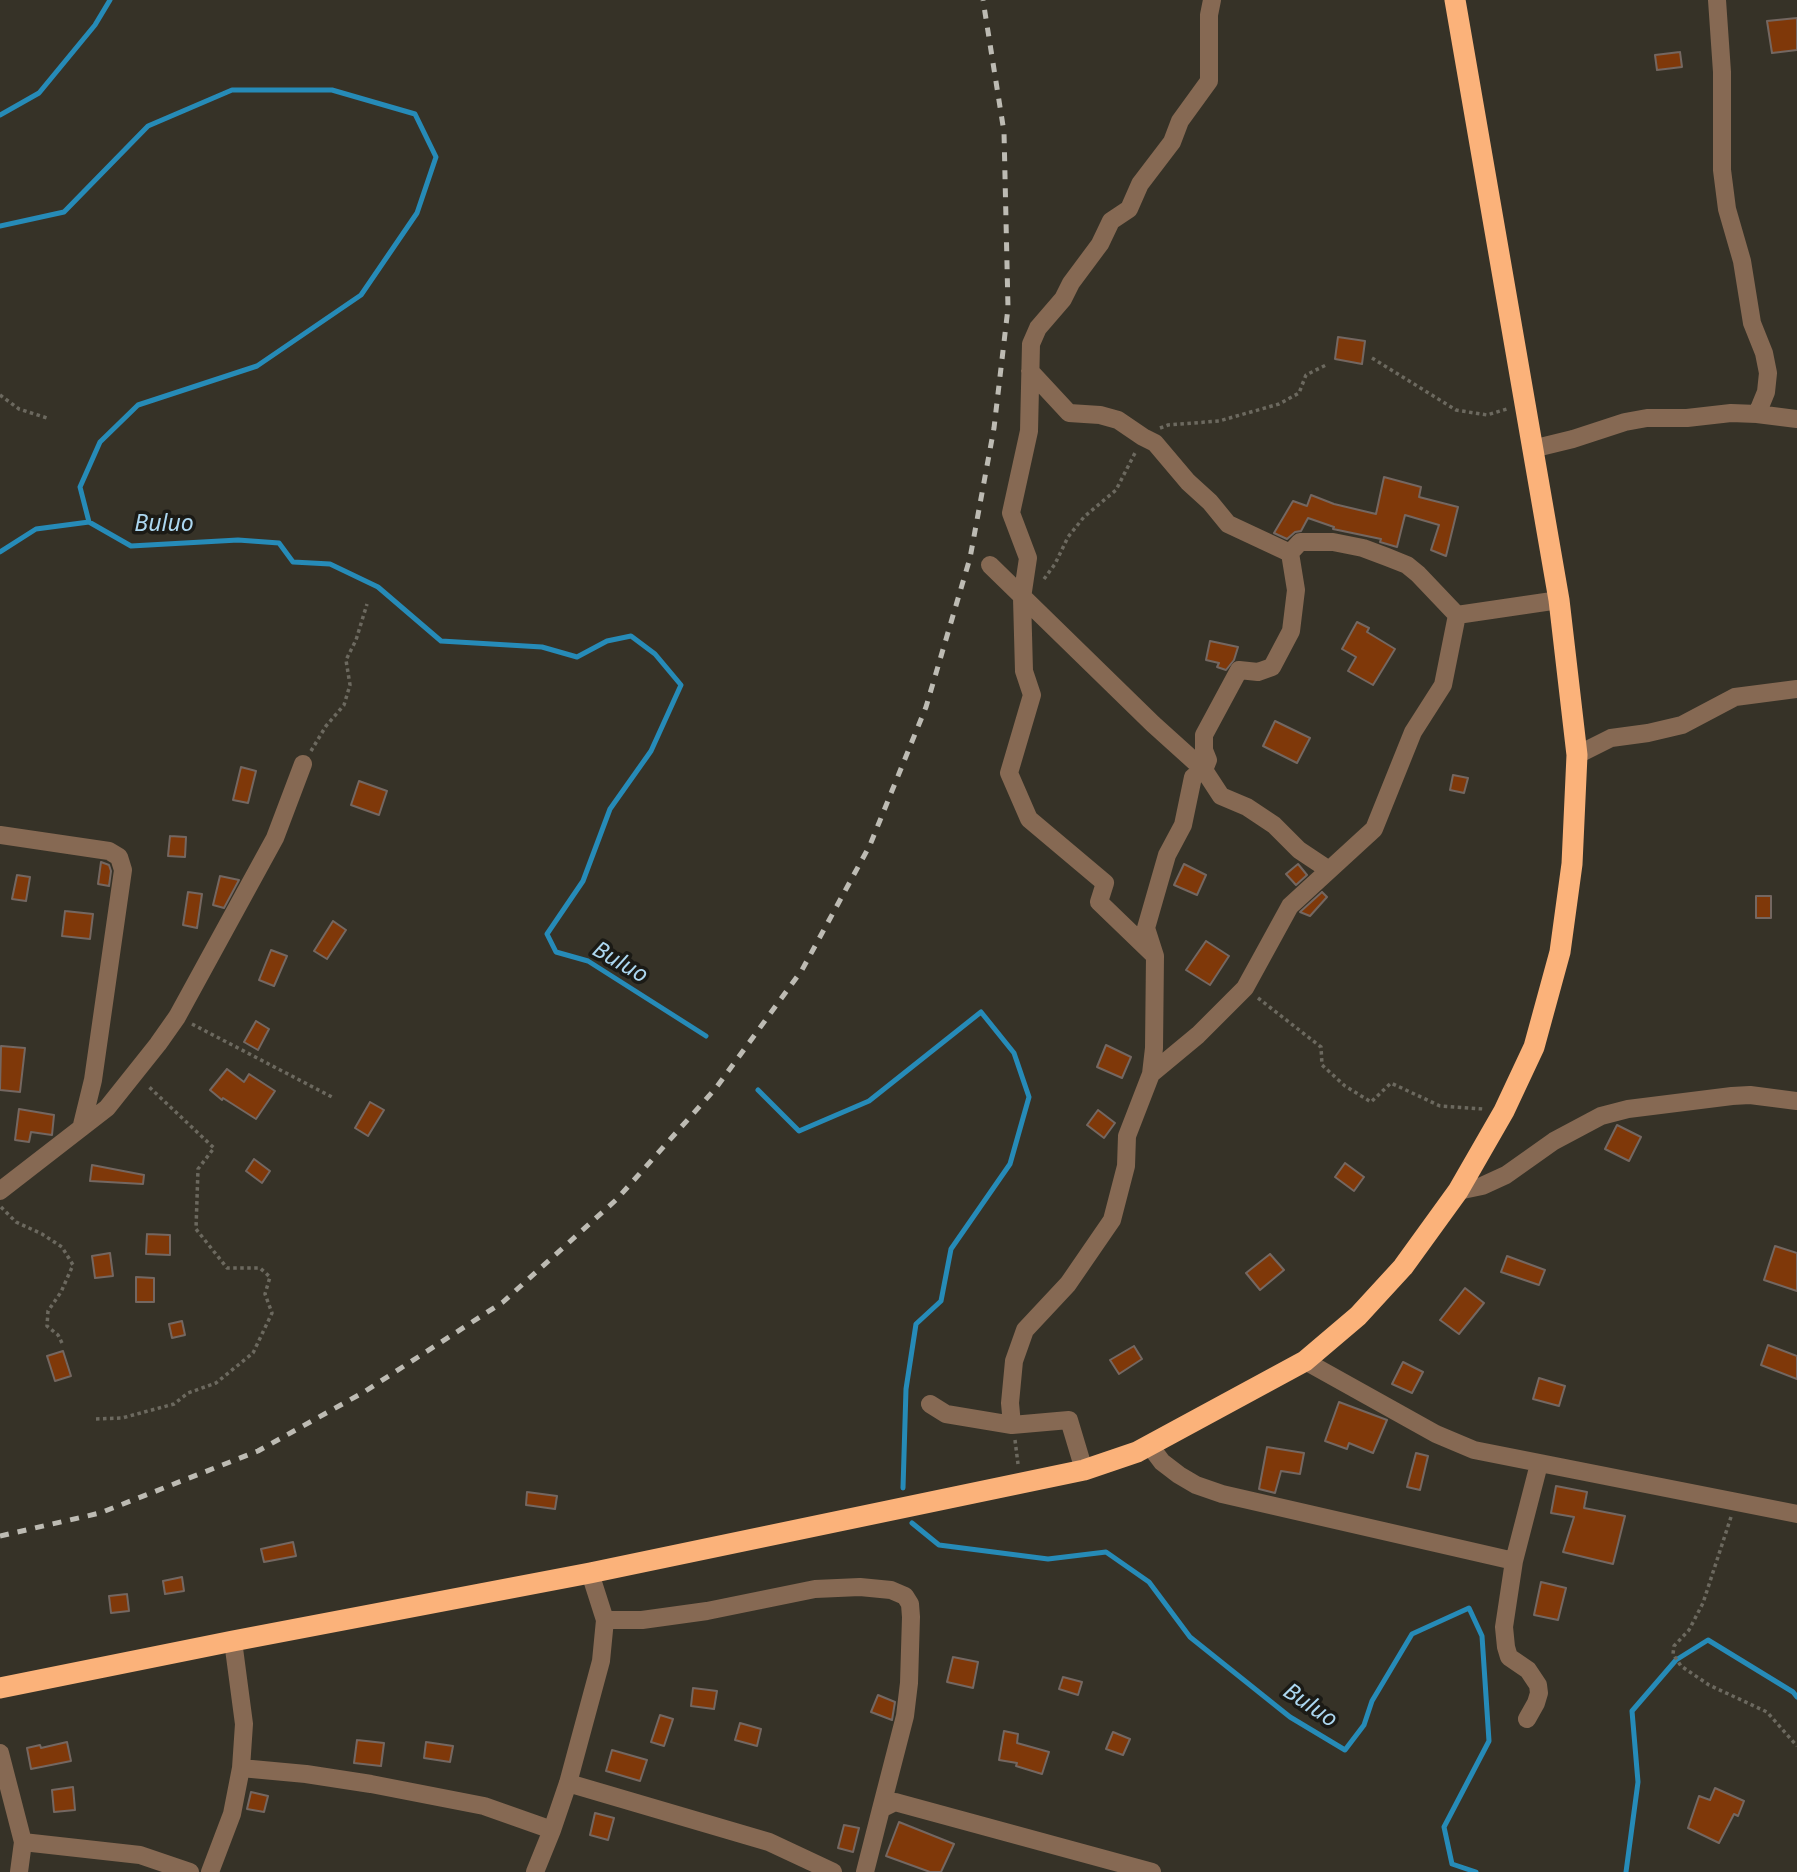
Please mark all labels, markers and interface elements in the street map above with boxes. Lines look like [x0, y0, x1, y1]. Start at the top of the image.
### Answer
water label: Buluo [134, 510, 194, 538]
water label: Buluo [587, 936, 653, 990]
water label: Buluo [1278, 1678, 1342, 1734]

